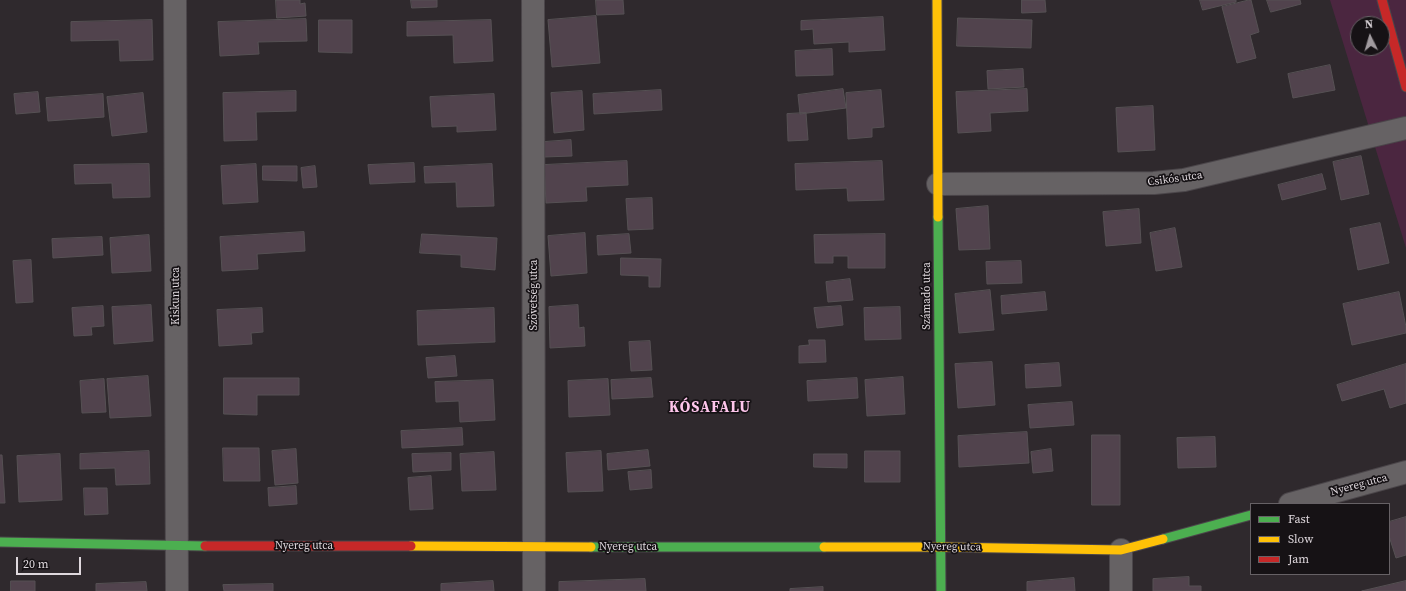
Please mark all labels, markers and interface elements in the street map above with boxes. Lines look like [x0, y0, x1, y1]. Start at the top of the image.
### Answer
north arrow [1350, 16, 1390, 56]
text: N [1364, 17, 1374, 32]
street label: Csikós utca [1147, 169, 1203, 189]
street label: Szövetség utca [527, 260, 541, 330]
street label: Számadó utca [920, 262, 934, 330]
street label: Kiskun utca [169, 267, 183, 325]
district label: KÓSAFALU [669, 399, 751, 417]
street label: Nyereg utca [1329, 471, 1389, 499]
legend [1250, 503, 1390, 575]
text: Fast [1288, 511, 1310, 527]
text: Slow [1288, 531, 1313, 547]
street label: Nyereg utca [275, 539, 333, 553]
street label: Nyereg utca [599, 540, 657, 554]
street label: Nyereg utca [923, 540, 981, 554]
scale bar [18, 549, 83, 575]
text: Jam [1288, 551, 1309, 567]
text: 20 m [23, 556, 49, 572]

